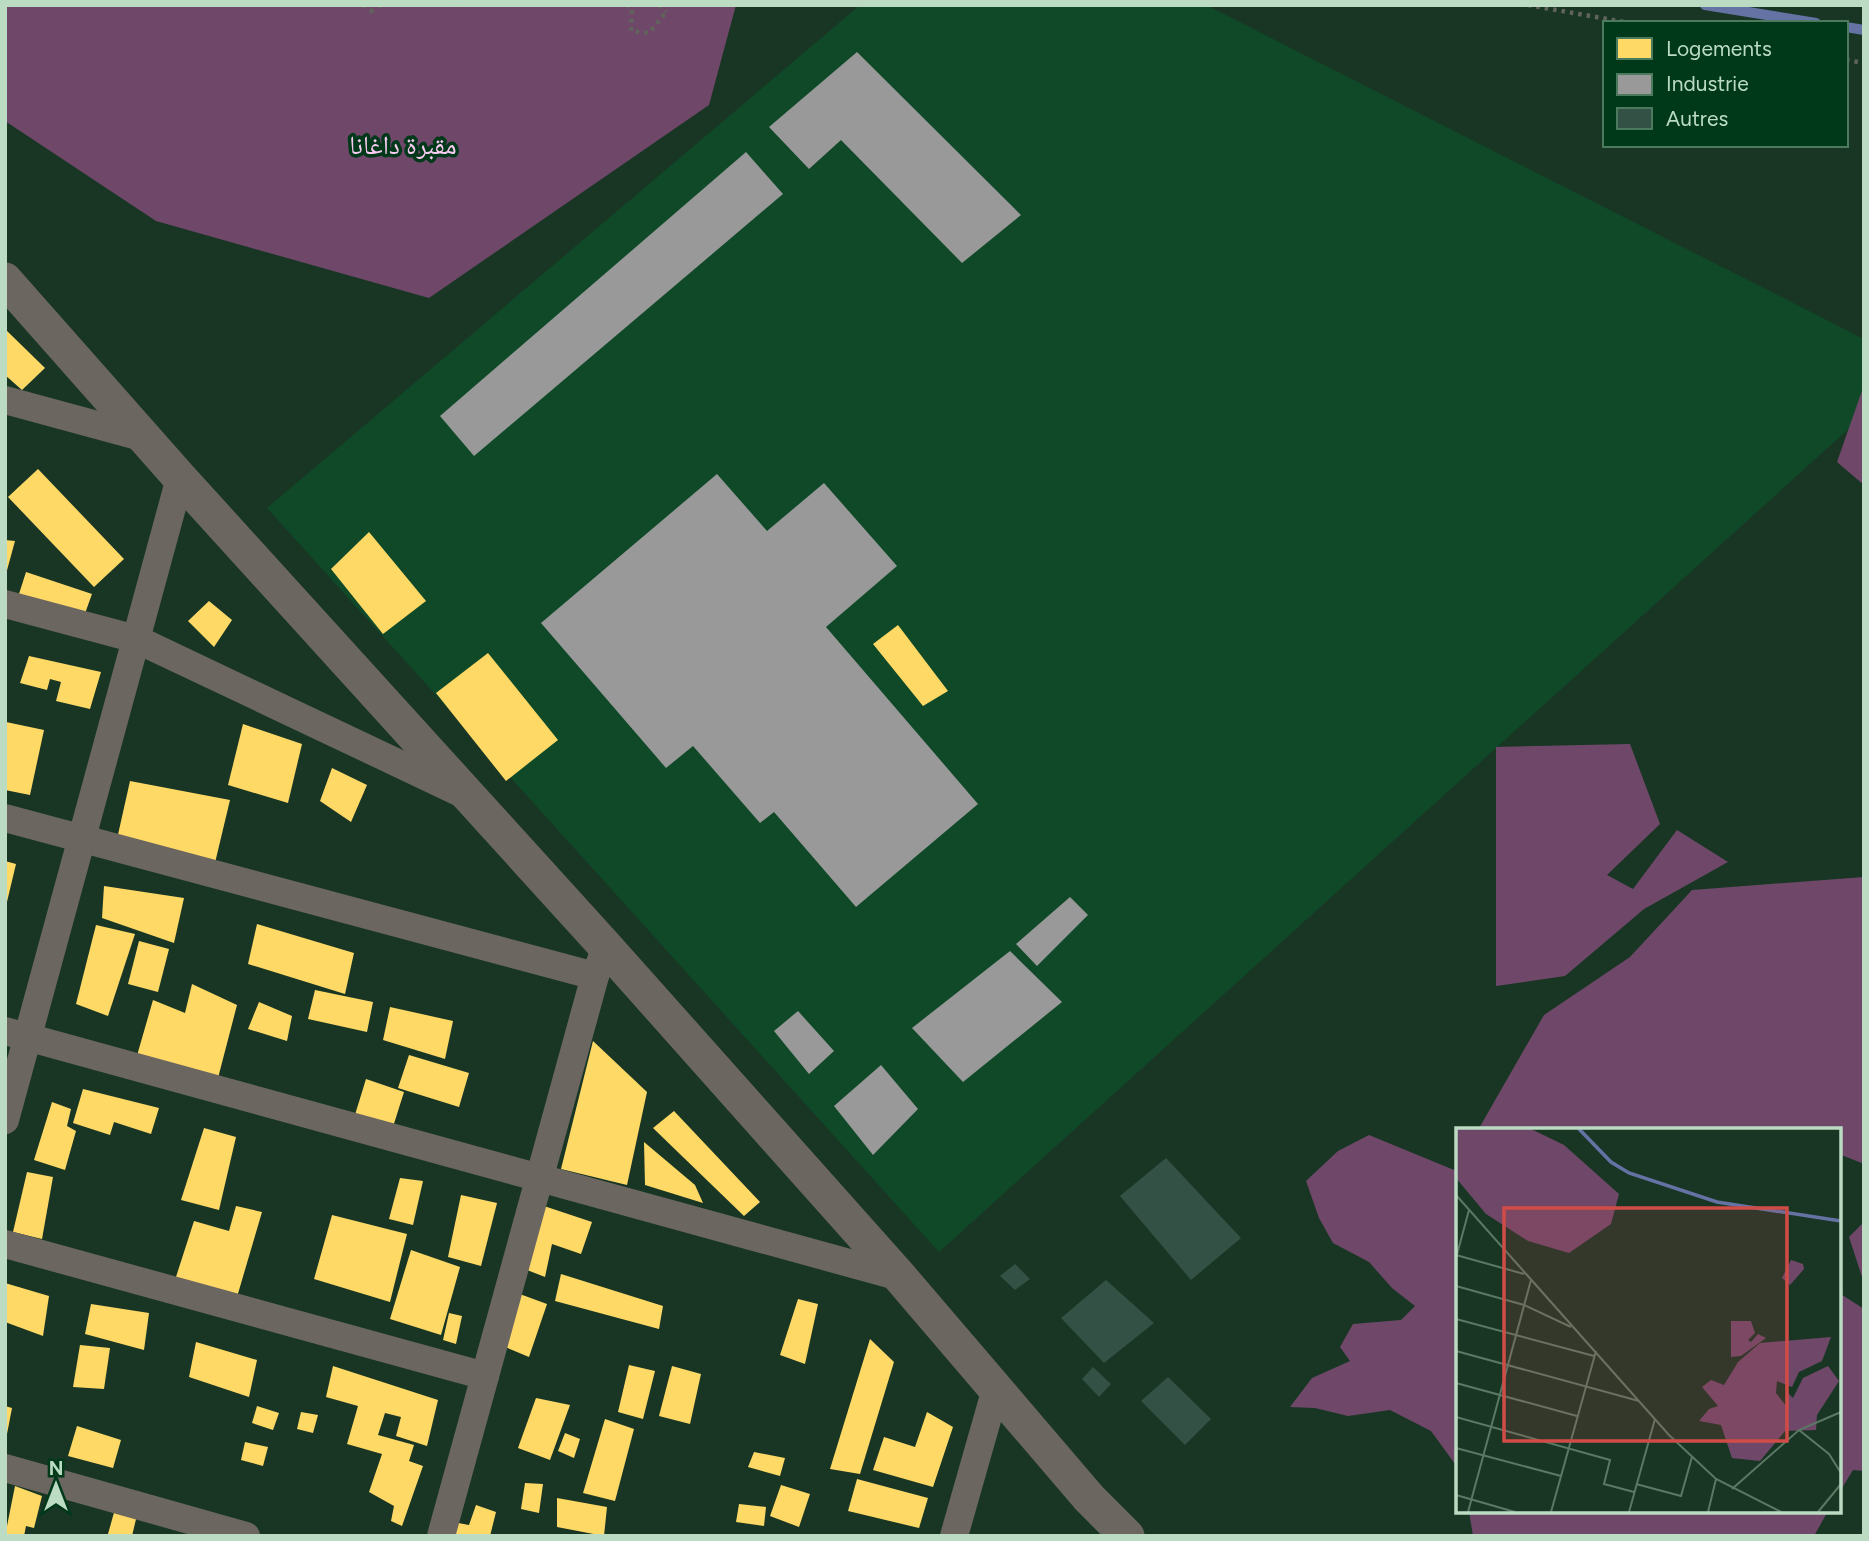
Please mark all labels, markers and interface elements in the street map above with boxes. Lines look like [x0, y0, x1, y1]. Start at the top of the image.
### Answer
legend [1603, 21, 1848, 147]
text: Logements [1666, 36, 1772, 61]
text: Industrie [1666, 71, 1749, 96]
text: Autres [1666, 106, 1728, 131]
park label: مقبرة داغانا [349, 129, 457, 161]
inset map [1456, 1128, 1841, 1513]
north arrow [21, 1450, 91, 1520]
text: N [49, 1457, 63, 1480]

